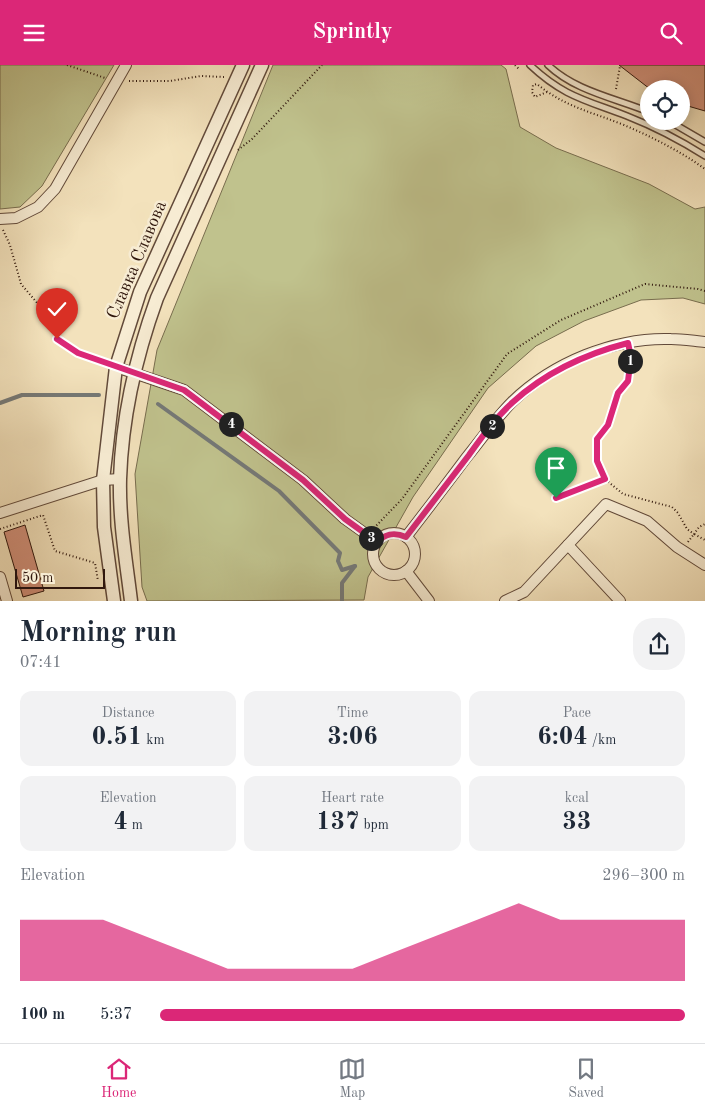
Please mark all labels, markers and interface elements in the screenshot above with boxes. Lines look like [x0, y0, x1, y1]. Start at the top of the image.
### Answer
icon: menu [20, 19, 48, 47]
icon: search [657, 19, 685, 47]
text: Sprintly [312, 21, 393, 43]
map controls [640, 80, 690, 130]
button: locate [640, 80, 690, 130]
street label: Славка Славова [104, 198, 170, 322]
pin [36, 288, 78, 339]
icon: check [43, 295, 71, 323]
pin: 1 [618, 349, 642, 373]
text: 1 [626, 354, 635, 368]
pin: 4 [218, 411, 244, 437]
pin: 2 [480, 413, 504, 439]
text: 4 [227, 417, 236, 431]
text: 2 [488, 419, 497, 433]
pin [535, 447, 577, 498]
icon: arrive [542, 454, 570, 482]
pin: 3 [358, 525, 384, 551]
text: 3 [367, 531, 376, 545]
scale bar [15, 565, 105, 589]
text: 50 m [22, 571, 53, 585]
button: share [633, 618, 685, 670]
text: Morning run [20, 620, 177, 648]
text: 07:41 [20, 655, 62, 671]
text: Distance [102, 706, 155, 720]
text: Time [337, 706, 368, 720]
text: Pace [563, 706, 591, 720]
text: 0.51 [92, 725, 142, 750]
text: 3:06 [327, 725, 378, 750]
text: 6:04 [537, 725, 588, 750]
text: km [142, 733, 165, 747]
text: /km [588, 733, 616, 747]
text: Elevation [100, 791, 157, 805]
text: Heart rate [321, 791, 384, 805]
text: kcal [565, 791, 589, 805]
text: 4 [113, 810, 128, 835]
text: 137 [316, 810, 360, 835]
text: 33 [562, 810, 591, 835]
text: m [128, 818, 143, 832]
text: bpm [360, 818, 389, 832]
text: Elevation [20, 868, 85, 884]
text: 296–300 m [602, 868, 685, 884]
text: 100 m [20, 1007, 65, 1023]
text: 5:37 [100, 1007, 132, 1023]
tab: Home [101, 1055, 137, 1102]
tab: Map [338, 1055, 366, 1102]
tab: Saved [568, 1055, 604, 1102]

